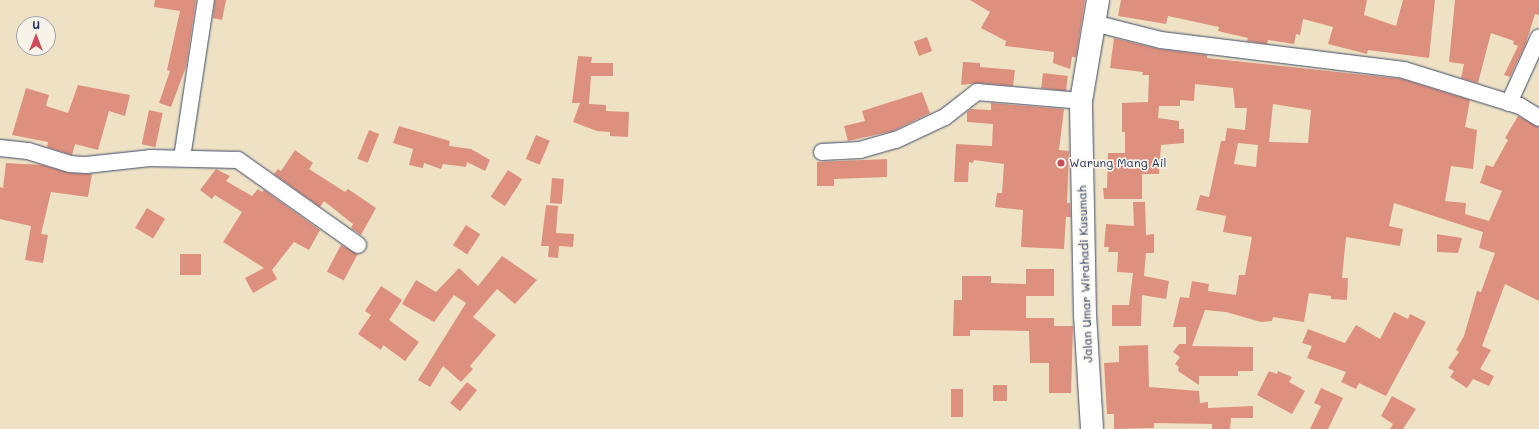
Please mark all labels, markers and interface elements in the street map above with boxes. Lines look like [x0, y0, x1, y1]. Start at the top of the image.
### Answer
north arrow [16, 16, 56, 56]
text: U [32, 17, 40, 32]
place label: Warung Mang Ail [1069, 156, 1167, 170]
marker: Warung Mang Ail [1056, 158, 1066, 168]
street label: Jalan Umar Wirahadi Kusumah [1075, 185, 1095, 363]

